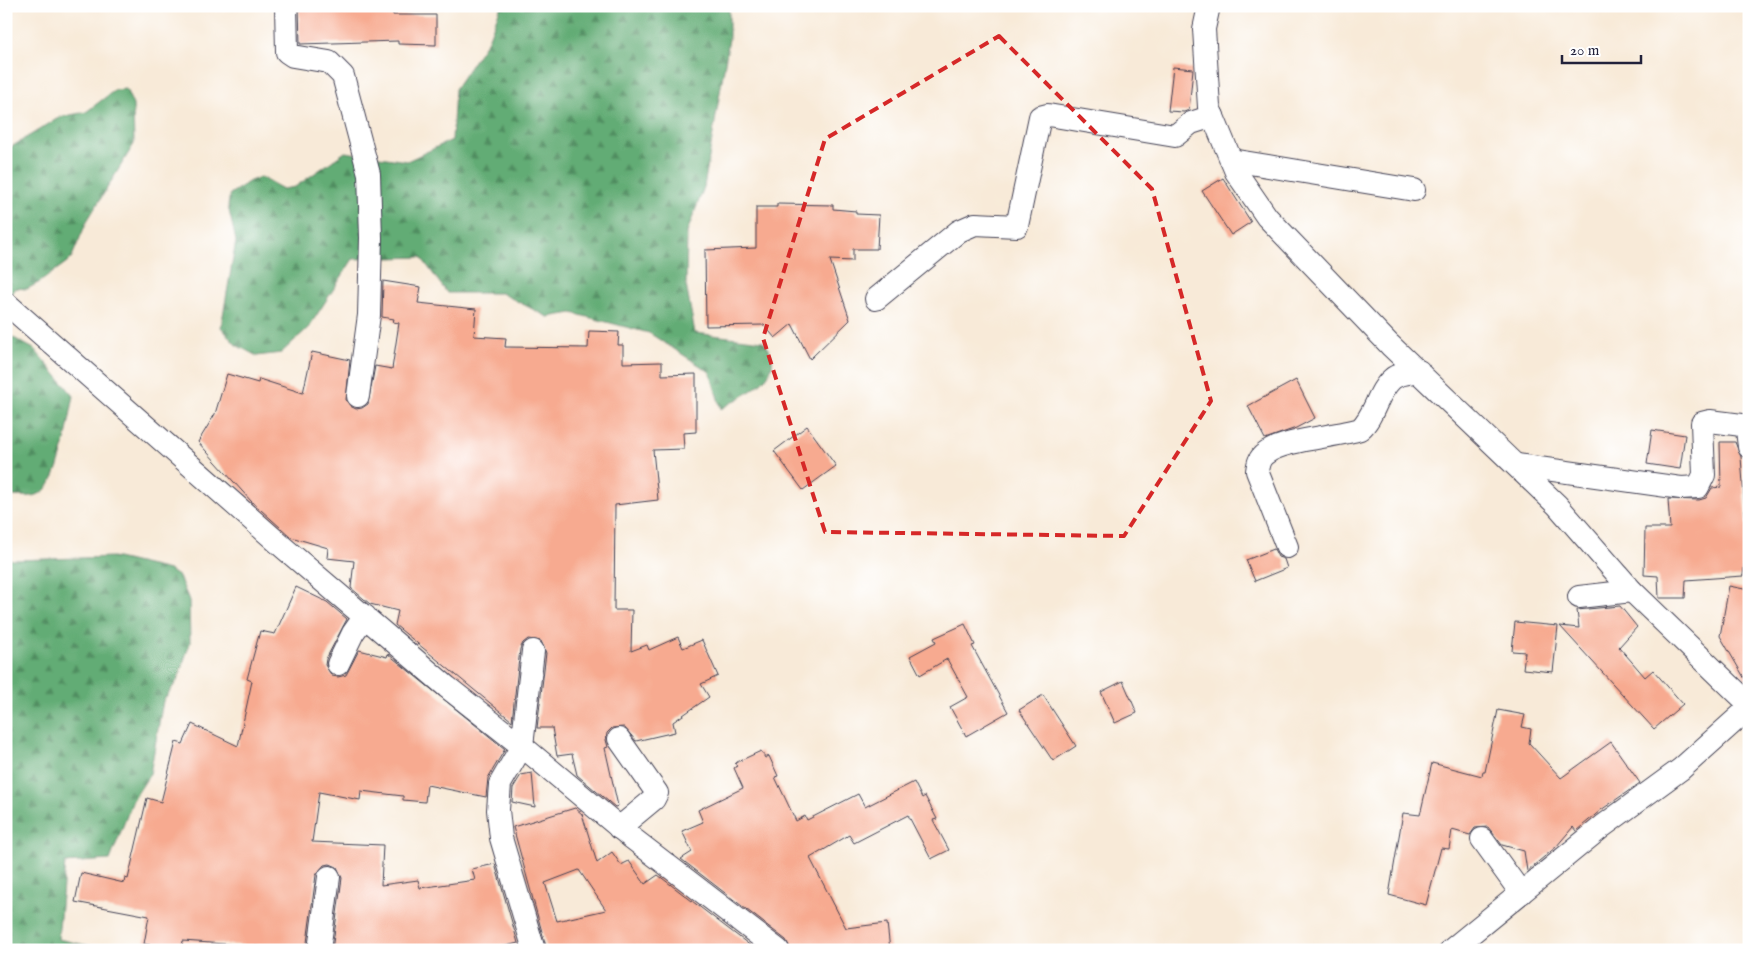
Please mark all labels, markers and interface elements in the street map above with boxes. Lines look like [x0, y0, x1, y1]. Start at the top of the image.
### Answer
scale bar [1562, 32, 1641, 64]
text: 20 m [1570, 41, 1600, 60]

